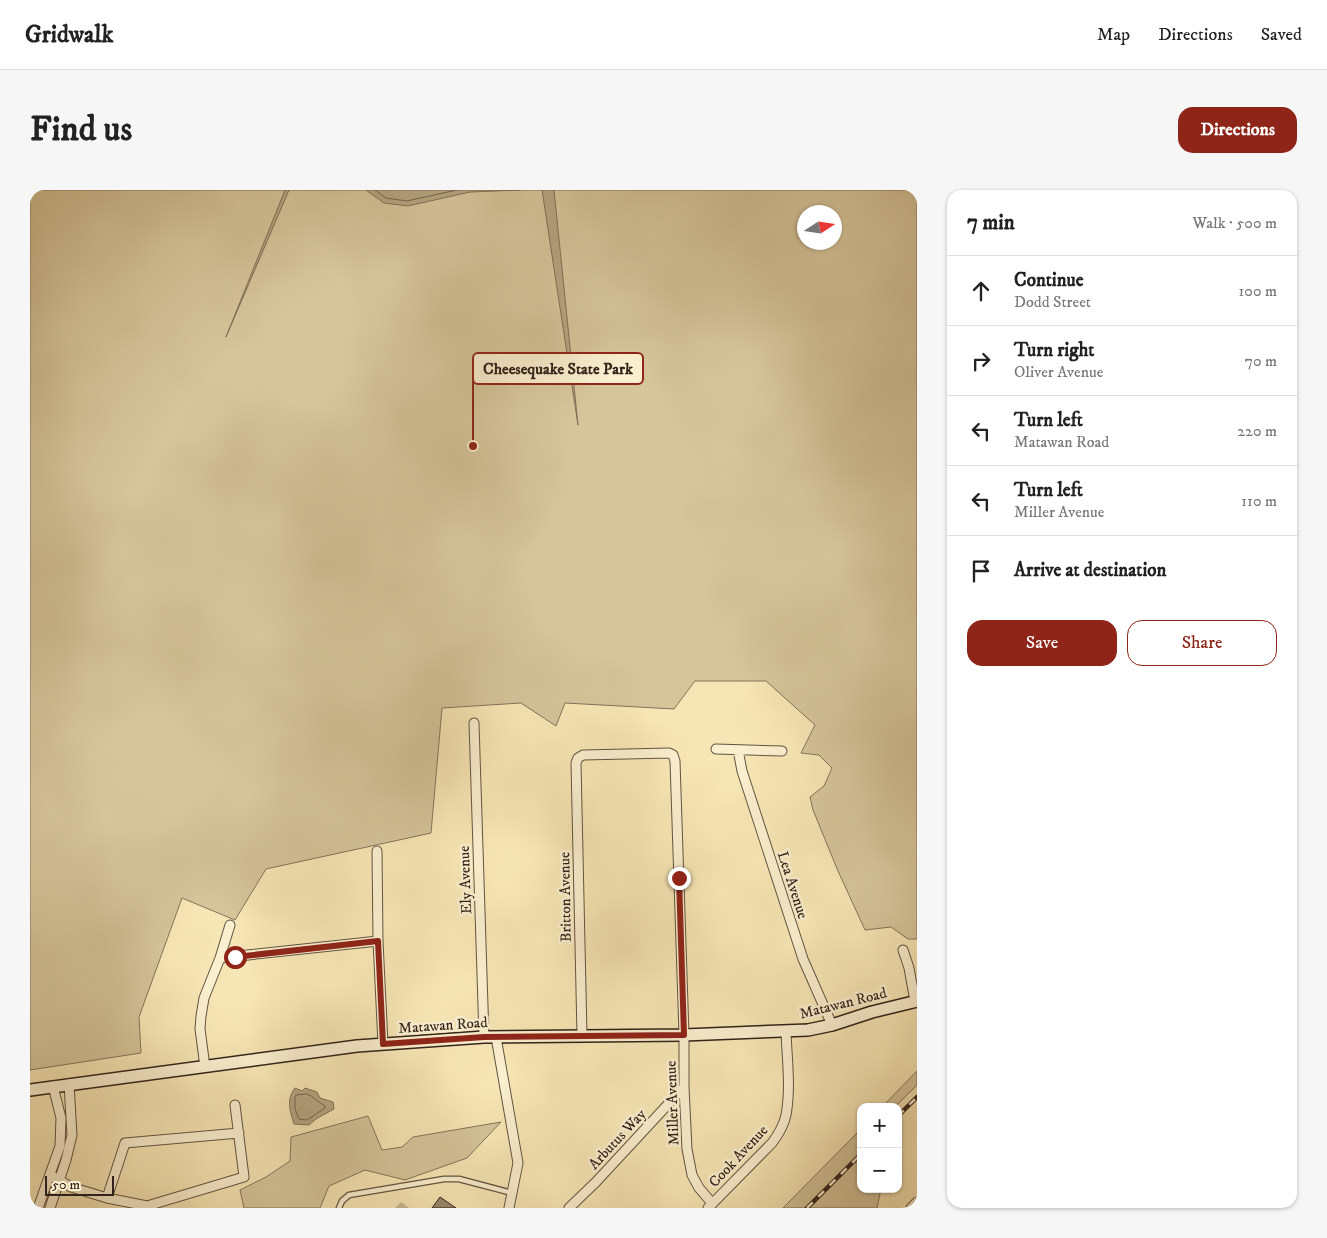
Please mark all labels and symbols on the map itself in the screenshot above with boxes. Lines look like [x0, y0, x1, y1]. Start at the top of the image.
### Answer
north arrow [797, 205, 842, 250]
callout: Cheesequake State Park [473, 353, 643, 384]
text: Cheesequake State Park [483, 359, 634, 380]
street label: Ely Avenue [455, 845, 476, 915]
street label: Lea Avenue [773, 849, 812, 921]
street label: Britton Avenue [555, 852, 576, 942]
route end [668, 867, 691, 890]
route start [224, 946, 247, 969]
street label: Matawan Road [798, 983, 889, 1024]
street label: Matawan Road [398, 1013, 489, 1038]
street label: Miller Avenue [662, 1060, 683, 1146]
street label: Arbutus Way [585, 1104, 651, 1174]
street label: Cook Avenue [705, 1121, 772, 1191]
scale bar [45, 1173, 114, 1196]

